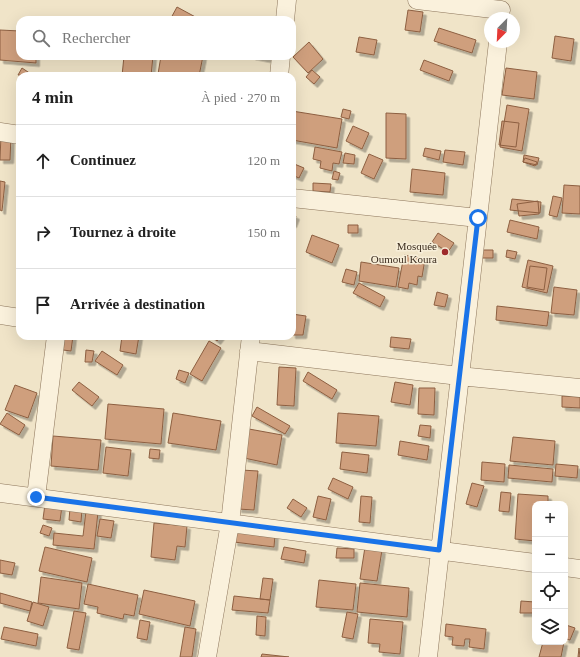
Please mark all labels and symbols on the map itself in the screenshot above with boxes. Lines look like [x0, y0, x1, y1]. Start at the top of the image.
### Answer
north arrow [484, 12, 520, 48]
route start [469, 209, 487, 227]
place label: Mosquée Oumoul Koura [371, 240, 437, 265]
marker: Mosquée Oumoul Koura [440, 247, 450, 257]
route end [27, 488, 45, 506]

